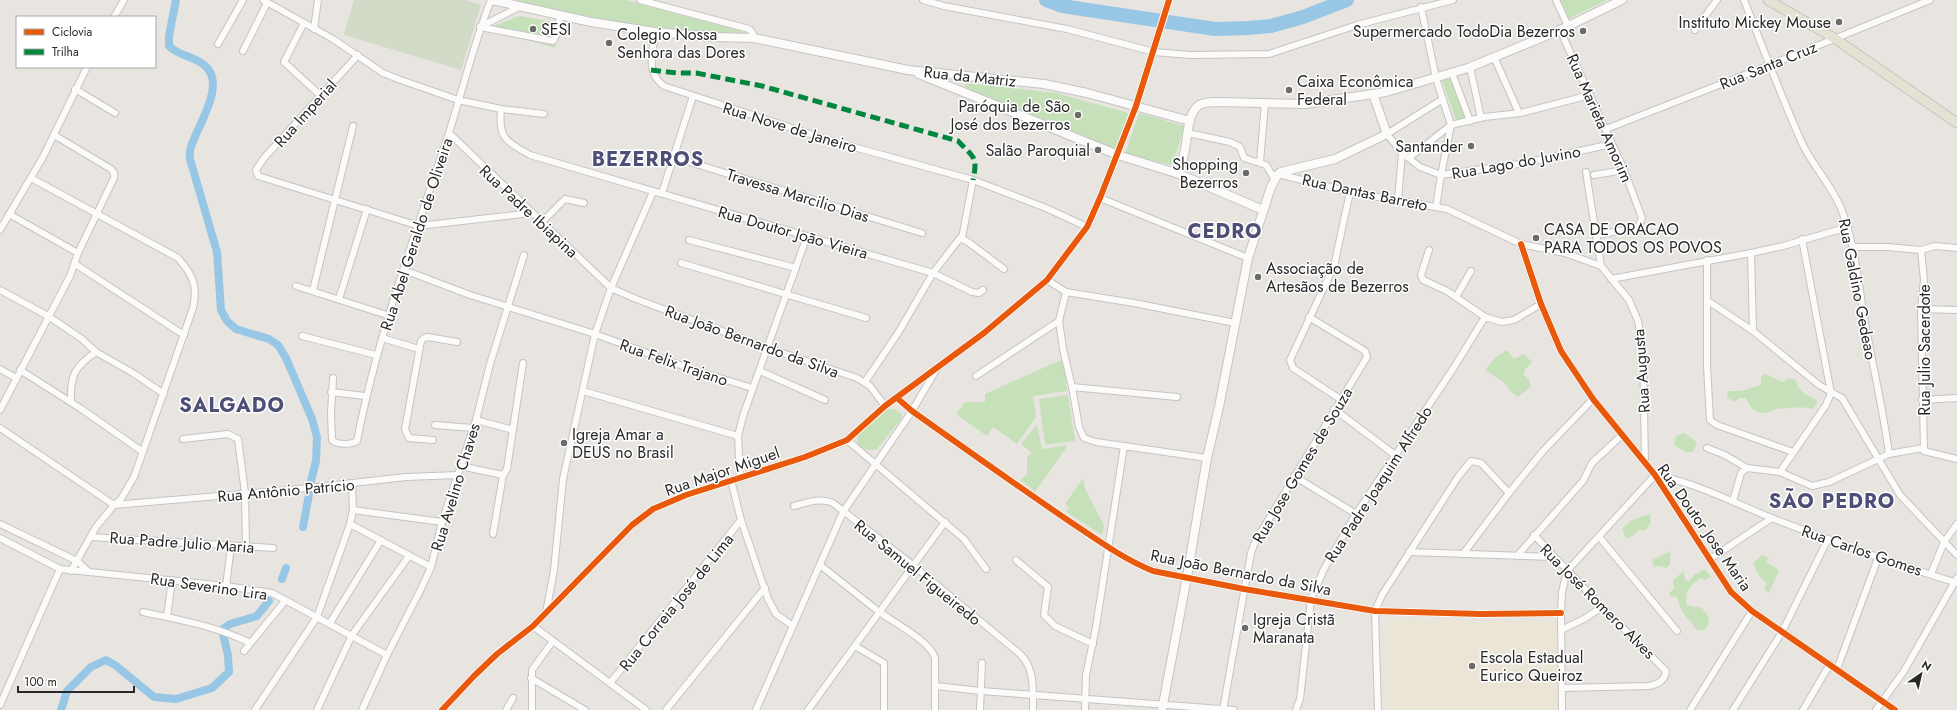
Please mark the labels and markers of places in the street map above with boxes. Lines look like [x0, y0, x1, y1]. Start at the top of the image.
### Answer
place label: Instituto Mickey Mouse [1678, 11, 1831, 34]
marker: Instituto Mickey Mouse [1834, 17, 1844, 27]
place label: SESI [541, 18, 571, 41]
place label: Supermercado TodoDia Bezerros [1353, 20, 1575, 43]
place label: Colegio Nossa Senhora das Dores [617, 23, 745, 64]
marker: SESI [528, 24, 538, 34]
marker: Supermercado TodoDia Bezerros [1578, 26, 1588, 36]
marker: Colegio Nossa Senhora das Dores [604, 38, 614, 48]
place label: Caixa Econômica Federal [1297, 70, 1413, 111]
marker: Caixa Econômica Federal [1284, 85, 1294, 95]
place label: Paróquia de São José dos Bezerros [949, 95, 1070, 136]
marker: Paróquia de São José dos Bezerros [1073, 110, 1083, 120]
place label: Santander [1395, 135, 1464, 158]
place label: Salão Paroquial [986, 139, 1090, 162]
marker: Santander [1466, 141, 1476, 151]
marker: Salão Paroquial [1093, 145, 1103, 155]
place label: Shopping Bezerros [1172, 153, 1238, 194]
marker: Shopping Bezerros [1241, 168, 1251, 178]
place label: CASA DE ORACAO PARA TODOS OS POVOS [1544, 218, 1722, 259]
marker: CASA DE ORACAO PARA TODOS OS POVOS [1531, 233, 1541, 243]
place label: Associação de Artesãos de Bezerros [1266, 257, 1409, 298]
marker: Associação de Artesãos de Bezerros [1253, 272, 1263, 282]
place label: Igreja Amar a DEUS no Brasil [572, 423, 674, 464]
marker: Igreja Amar a DEUS no Brasil [559, 438, 569, 448]
place label: Igreja Cristã Maranata [1253, 608, 1335, 649]
marker: Igreja Cristã Maranata [1240, 623, 1250, 633]
place label: Escola Estadual Eurico Queiroz [1480, 646, 1584, 687]
marker: Escola Estadual Eurico Queiroz [1467, 661, 1477, 671]

